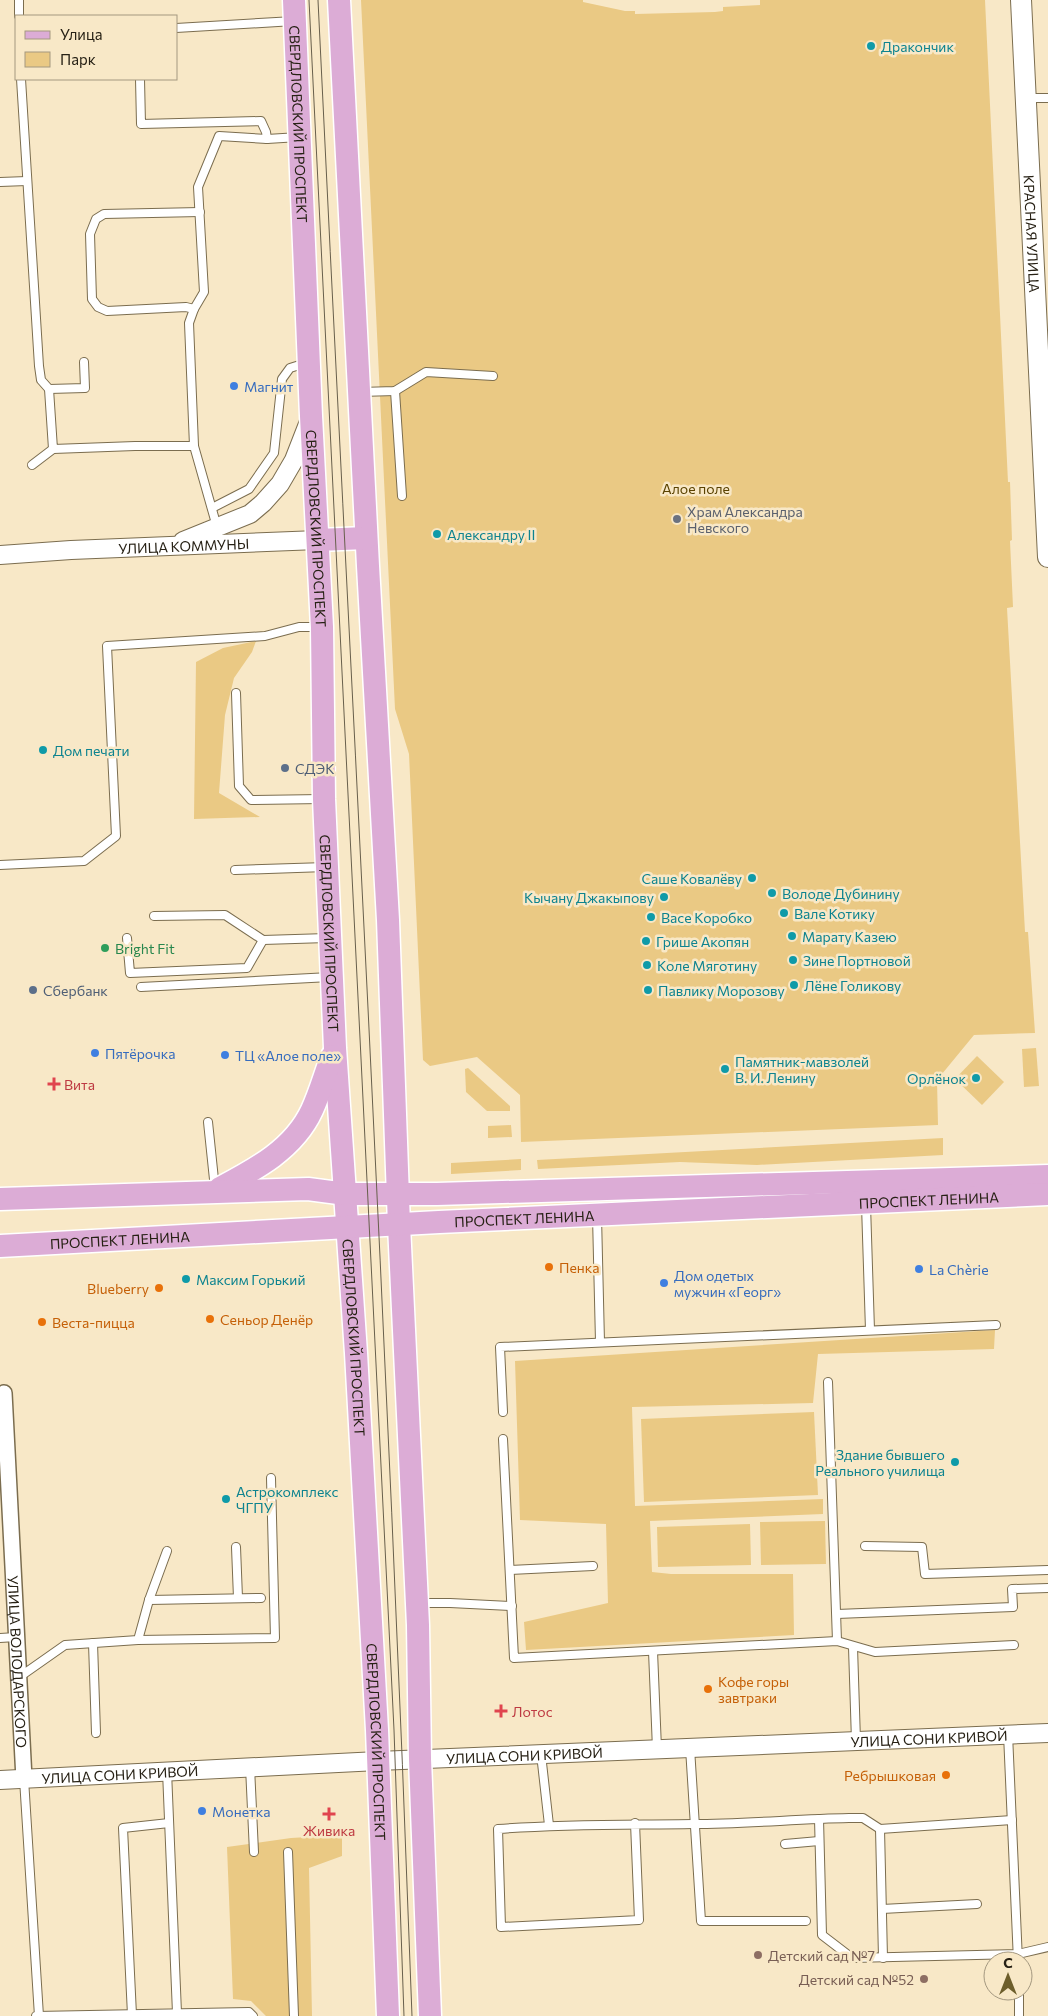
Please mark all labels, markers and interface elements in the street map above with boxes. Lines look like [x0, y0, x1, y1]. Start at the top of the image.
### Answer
legend [15, 15, 178, 80]
text: Улица [60, 25, 102, 43]
street label: СВЕРДЛОВСКИЙ ПРОСПЕКТ [287, 25, 312, 223]
place label: Дракончик [881, 38, 954, 55]
marker: Дракончик [865, 40, 877, 52]
text: Парк [60, 50, 96, 68]
street label: КРАСНАЯ УЛИЦА [1021, 174, 1044, 293]
place label: Магнит [244, 378, 294, 395]
marker: Магнит [228, 380, 240, 392]
street label: СВЕРДЛОВСКИЙ ПРОСПЕКТ [303, 429, 330, 628]
park label: Алое поле [662, 480, 730, 497]
place label: Храм Александра Невского [687, 503, 803, 536]
marker: Храм Александра Невского [671, 513, 683, 525]
place label: Александру II [447, 526, 535, 543]
marker: Александру II [431, 528, 443, 540]
street label: УЛИЦА КОММУНЫ [118, 534, 250, 557]
place label: Дом печати [53, 742, 130, 759]
marker: Дом печати [37, 744, 49, 756]
place label: СДЭК [295, 760, 335, 777]
marker: СДЭК [279, 762, 291, 774]
street label: СВЕРДЛОВСКИЙ ПРОСПЕКТ [317, 834, 343, 1032]
place label: Саше Ковалёву [641, 870, 742, 887]
marker: Саше Ковалёву [746, 872, 758, 884]
place label: Володе Дубинину [782, 885, 900, 902]
marker: Володе Дубинину [766, 887, 778, 899]
place label: Кычану Джакыпову [524, 889, 654, 906]
marker: Кычану Джакыпову [658, 891, 670, 903]
place label: Вале Котику [794, 905, 875, 922]
marker: Вале Котику [778, 907, 790, 919]
place label: Васе Коробко [661, 909, 752, 926]
marker: Васе Коробко [645, 911, 657, 923]
place label: Марату Казею [802, 928, 897, 945]
marker: Марату Казею [786, 930, 798, 942]
place label: Грише Акопян [656, 933, 749, 950]
marker: Грише Акопян [640, 935, 652, 947]
place label: Bright Fit [115, 940, 175, 957]
marker: Bright Fit [99, 942, 111, 954]
place label: Зине Портновой [803, 952, 911, 969]
marker: Зине Портновой [787, 954, 799, 966]
place label: Коле Мяготину [657, 957, 757, 974]
marker: Коле Мяготину [641, 959, 653, 971]
place label: Лёне Голикову [804, 977, 901, 994]
marker: Лёне Голикову [788, 979, 800, 991]
place label: Сбербанк [43, 982, 108, 999]
place label: Павлику Морозову [658, 982, 785, 999]
marker: Сбербанк [27, 984, 39, 996]
marker: Павлику Морозову [642, 984, 654, 996]
place label: Пятёрочка [105, 1045, 175, 1062]
marker: Пятёрочка [89, 1047, 101, 1059]
place label: ТЦ «Алое поле» [235, 1047, 341, 1064]
marker: ТЦ «Алое поле» [219, 1049, 231, 1061]
place label: Памятник-мавзолей В. И. Ленину [735, 1053, 869, 1086]
marker: Памятник-мавзолей В. И. Ленину [719, 1063, 731, 1075]
place label: Орлёнок [907, 1070, 967, 1087]
marker: Орлёнок [970, 1072, 982, 1084]
place label: Вита [64, 1076, 95, 1093]
marker: Вита [48, 1078, 60, 1090]
street label: ПРОСПЕКТ ЛЕНИНА [858, 1188, 1000, 1211]
street label: ПРОСПЕКТ ЛЕНИНА [454, 1206, 595, 1230]
street label: ПРОСПЕКТ ЛЕНИНА [49, 1227, 191, 1252]
street label: СВЕРДЛОВСКИЙ ПРОСПЕКТ [340, 1238, 369, 1437]
place label: Пенка [559, 1259, 600, 1276]
marker: Пенка [543, 1261, 555, 1273]
place label: La Chèrie [929, 1261, 989, 1278]
marker: La Chèrie [913, 1263, 925, 1275]
place label: Дом одетых мужчин «Георг» [674, 1267, 781, 1300]
place label: Максим Горький [196, 1271, 305, 1288]
marker: Максим Горький [180, 1273, 192, 1285]
marker: Дом одетых мужчин «Георг» [658, 1277, 670, 1289]
place label: Blueberry [87, 1280, 149, 1297]
marker: Blueberry [153, 1282, 165, 1294]
place label: Сеньор Денёр [220, 1311, 313, 1328]
marker: Сеньор Денёр [204, 1313, 216, 1325]
place label: Веста-пицца [52, 1314, 135, 1331]
marker: Веста-пицца [36, 1316, 48, 1328]
place label: Здание бывшего Реального училища [815, 1446, 945, 1479]
marker: Здание бывшего Реального училища [949, 1456, 961, 1468]
place label: Астрокомплекс ЧГПУ [236, 1483, 338, 1516]
marker: Астрокомплекс ЧГПУ [220, 1493, 232, 1505]
street label: УЛИЦА ВОЛОДАРСКОГО [5, 1575, 31, 1748]
street label: СВЕРДЛОВСКИЙ ПРОСПЕКТ [364, 1643, 390, 1841]
place label: Кофе горы завтраки [718, 1673, 789, 1706]
marker: Кофе горы завтраки [702, 1683, 714, 1695]
place label: Лотос [512, 1703, 553, 1720]
marker: Лотос [494, 1704, 508, 1718]
street label: УЛИЦА СОНИ КРИВОЙ [850, 1726, 1008, 1750]
street label: УЛИЦА СОНИ КРИВОЙ [446, 1743, 603, 1767]
street label: УЛИЦА СОНИ КРИВОЙ [41, 1762, 199, 1786]
place label: Ребрышковая [844, 1767, 936, 1784]
marker: Ребрышковая [940, 1769, 952, 1781]
place label: Монетка [212, 1803, 270, 1820]
marker: Монетка [196, 1805, 208, 1817]
marker: Живика [323, 1808, 335, 1820]
place label: Живика [303, 1822, 355, 1839]
place label: Детский сад №7 [768, 1947, 875, 1964]
marker: Детский сад №7 [752, 1949, 764, 1961]
north arrow [983, 1951, 1033, 2001]
text: С [1003, 1954, 1013, 1971]
place label: Детский сад №52 [799, 1971, 914, 1988]
marker: Детский сад №52 [918, 1973, 930, 1985]

